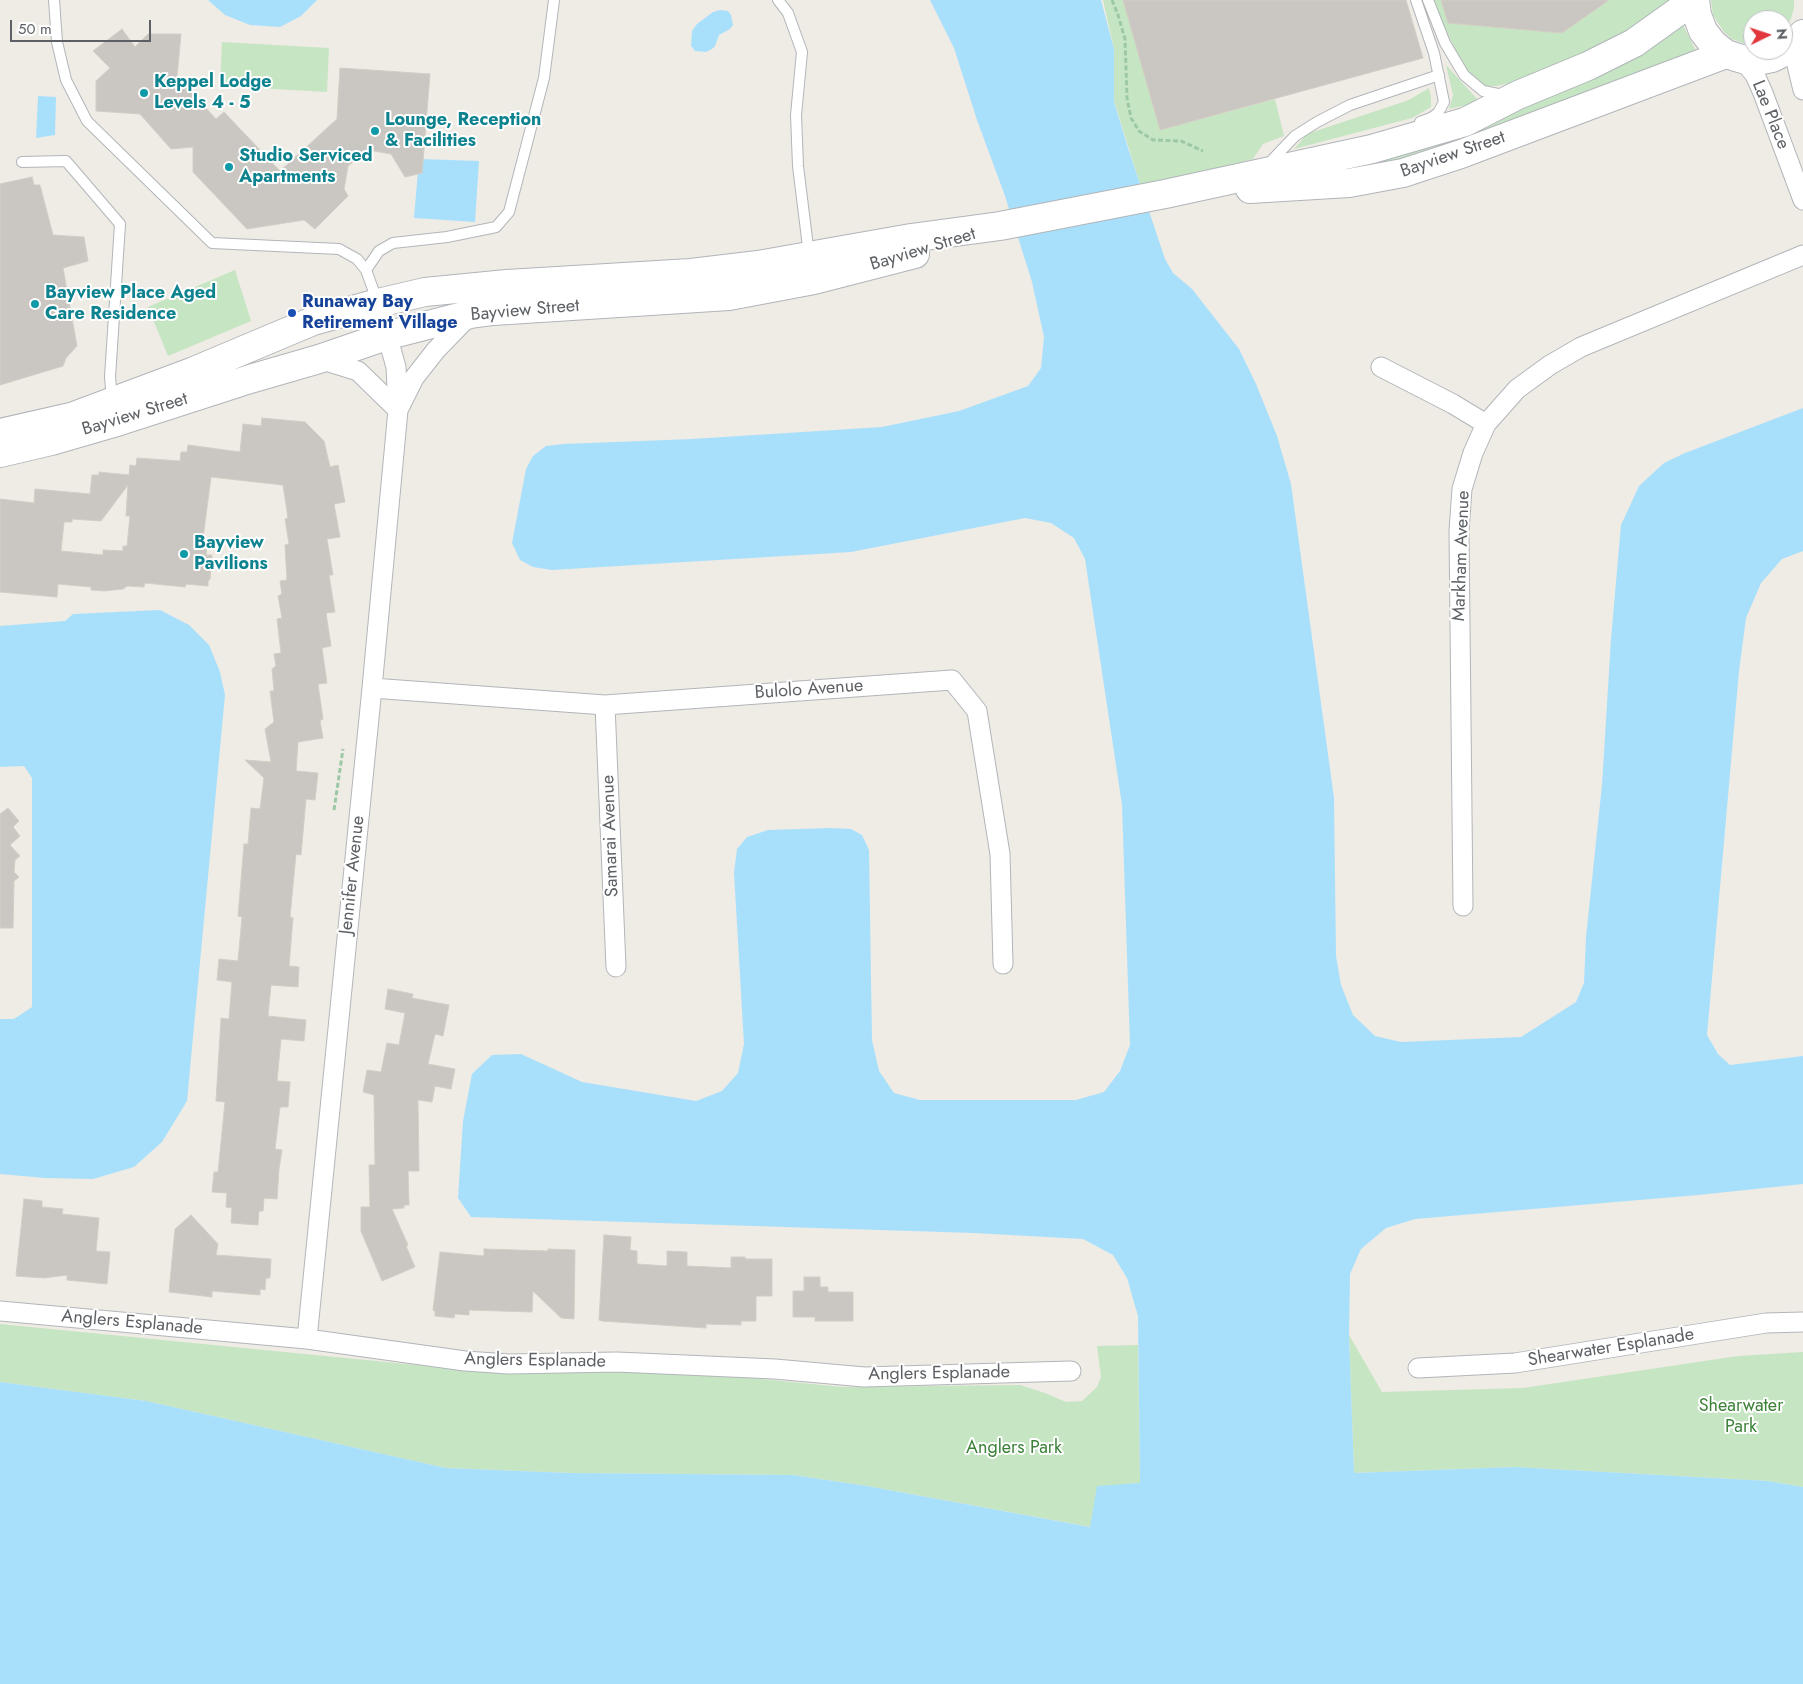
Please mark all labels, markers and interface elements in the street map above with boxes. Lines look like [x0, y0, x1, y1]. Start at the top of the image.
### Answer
scale bar [12, 10, 154, 42]
north arrow [1743, 10, 1793, 60]
text: 50 m [18, 18, 52, 40]
text: N [1772, 28, 1792, 40]
place label: Keppel Lodge Levels 4 - 5 [154, 72, 272, 115]
street label: Lae Place [1747, 78, 1793, 152]
marker: Keppel Lodge Levels 4 - 5 [138, 87, 150, 99]
place label: Lounge, Reception & Facilities [385, 110, 541, 152]
marker: Lounge, Reception & Facilities [369, 125, 381, 137]
street label: Bayview Street [1398, 127, 1508, 183]
place label: Studio Serviced Apartments [239, 146, 373, 188]
marker: Studio Serviced Apartments [223, 161, 235, 173]
street label: Bayview Street [868, 224, 978, 276]
place label: Bayview Place Aged Care Residence [45, 283, 216, 326]
place label: Runaway Bay Retirement Village [302, 292, 458, 334]
street label: Bayview Street [470, 295, 580, 327]
marker: Bayview Place Aged Care Residence [29, 298, 41, 310]
marker: Runaway Bay Retirement Village [286, 307, 298, 319]
street label: Bayview Street [80, 389, 190, 441]
street label: Markham Avenue [1449, 490, 1475, 622]
place label: Bayview Pavilions [194, 533, 268, 576]
marker: Bayview Pavilions [178, 548, 190, 560]
street label: Bulolo Avenue [754, 675, 864, 705]
street label: Samarai Avenue [598, 775, 624, 897]
street label: Jennifer Avenue [336, 815, 370, 935]
street label: Anglers Esplanade [60, 1306, 204, 1340]
street label: Shearwater Esplanade [1526, 1324, 1696, 1372]
street label: Anglers Esplanade [464, 1349, 606, 1373]
street label: Anglers Esplanade [868, 1362, 1010, 1386]
park label: Shearwater Park [1699, 1396, 1783, 1438]
park label: Anglers Park [966, 1438, 1062, 1460]

